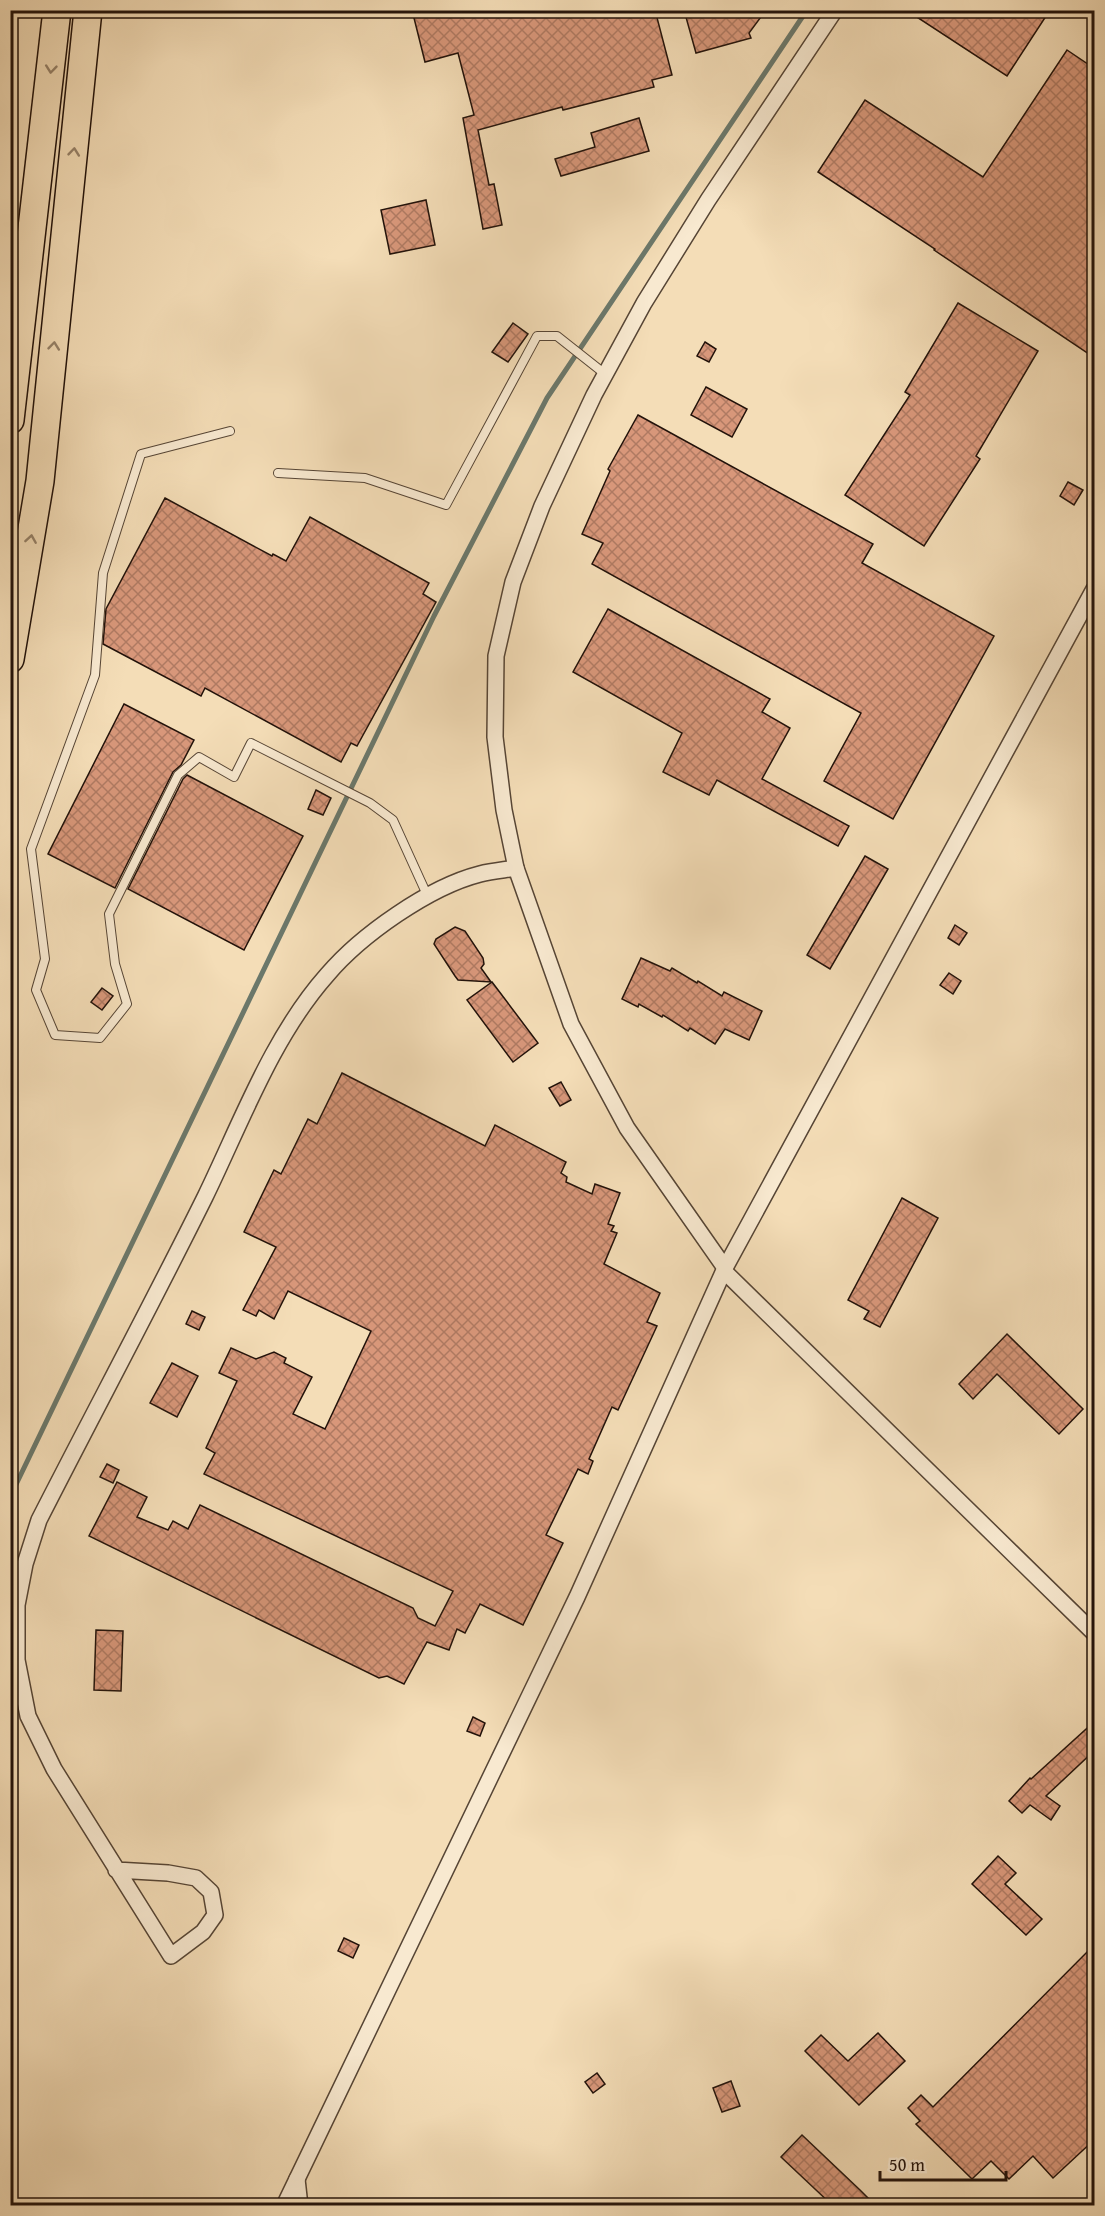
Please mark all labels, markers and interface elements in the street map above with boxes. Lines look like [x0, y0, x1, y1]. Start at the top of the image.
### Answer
one-way arrow [45, 64, 58, 73]
one-way arrow [67, 147, 80, 156]
one-way arrow [47, 341, 60, 350]
one-way arrow [24, 535, 36, 544]
scale bar [880, 2144, 1006, 2182]
text: 50 m [889, 2151, 925, 2178]

